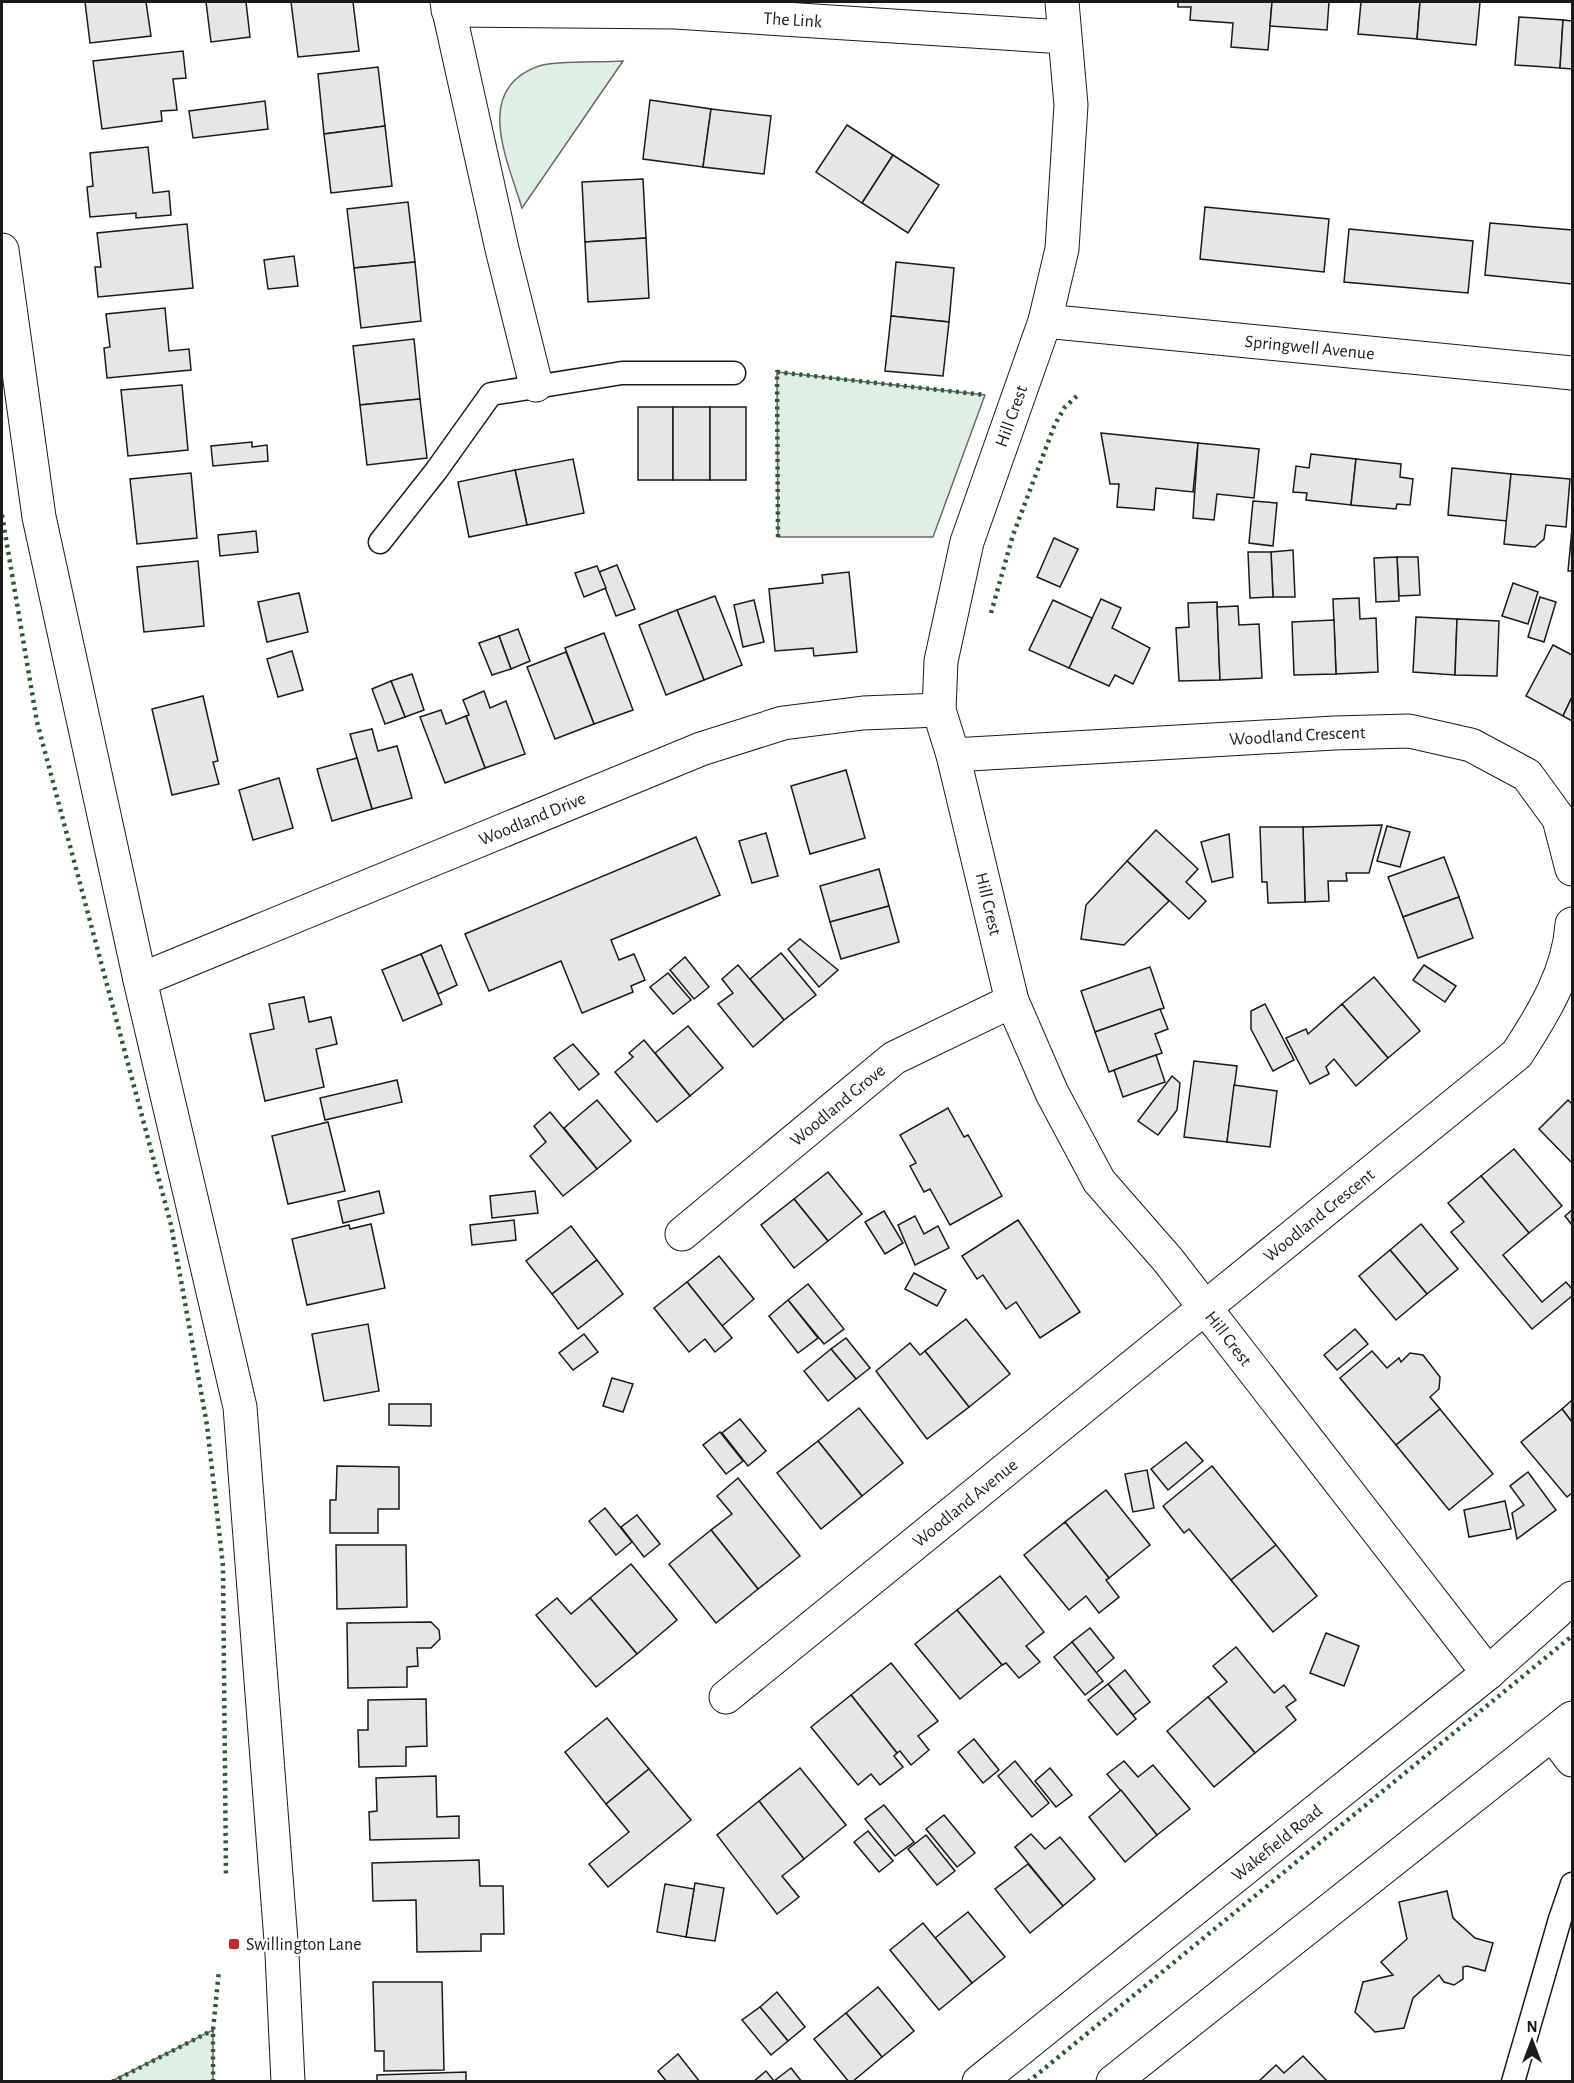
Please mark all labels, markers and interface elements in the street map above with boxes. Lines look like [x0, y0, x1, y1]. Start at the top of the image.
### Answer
street label: The Link [763, 10, 823, 31]
street label: Springwell Avenue [1244, 333, 1375, 363]
street label: Hill Crest [993, 383, 1031, 450]
street label: Woodland Crescent [1229, 724, 1366, 749]
street label: Woodland Drive [476, 789, 589, 850]
street label: Hill Crest [971, 871, 1004, 938]
street label: Woodland Grove [787, 1061, 889, 1150]
street label: Woodland Crescent [1261, 1166, 1378, 1266]
street label: Hill Crest [1201, 1308, 1255, 1370]
street label: Woodland Avenue [910, 1456, 1021, 1551]
street label: Wakefield Road [1229, 1802, 1326, 1885]
place label: Swillington Lane [246, 1936, 362, 1954]
marker: Swillington Lane [227, 1937, 241, 1951]
north arrow [1502, 2011, 1562, 2071]
text: N [1526, 2019, 1538, 2035]

